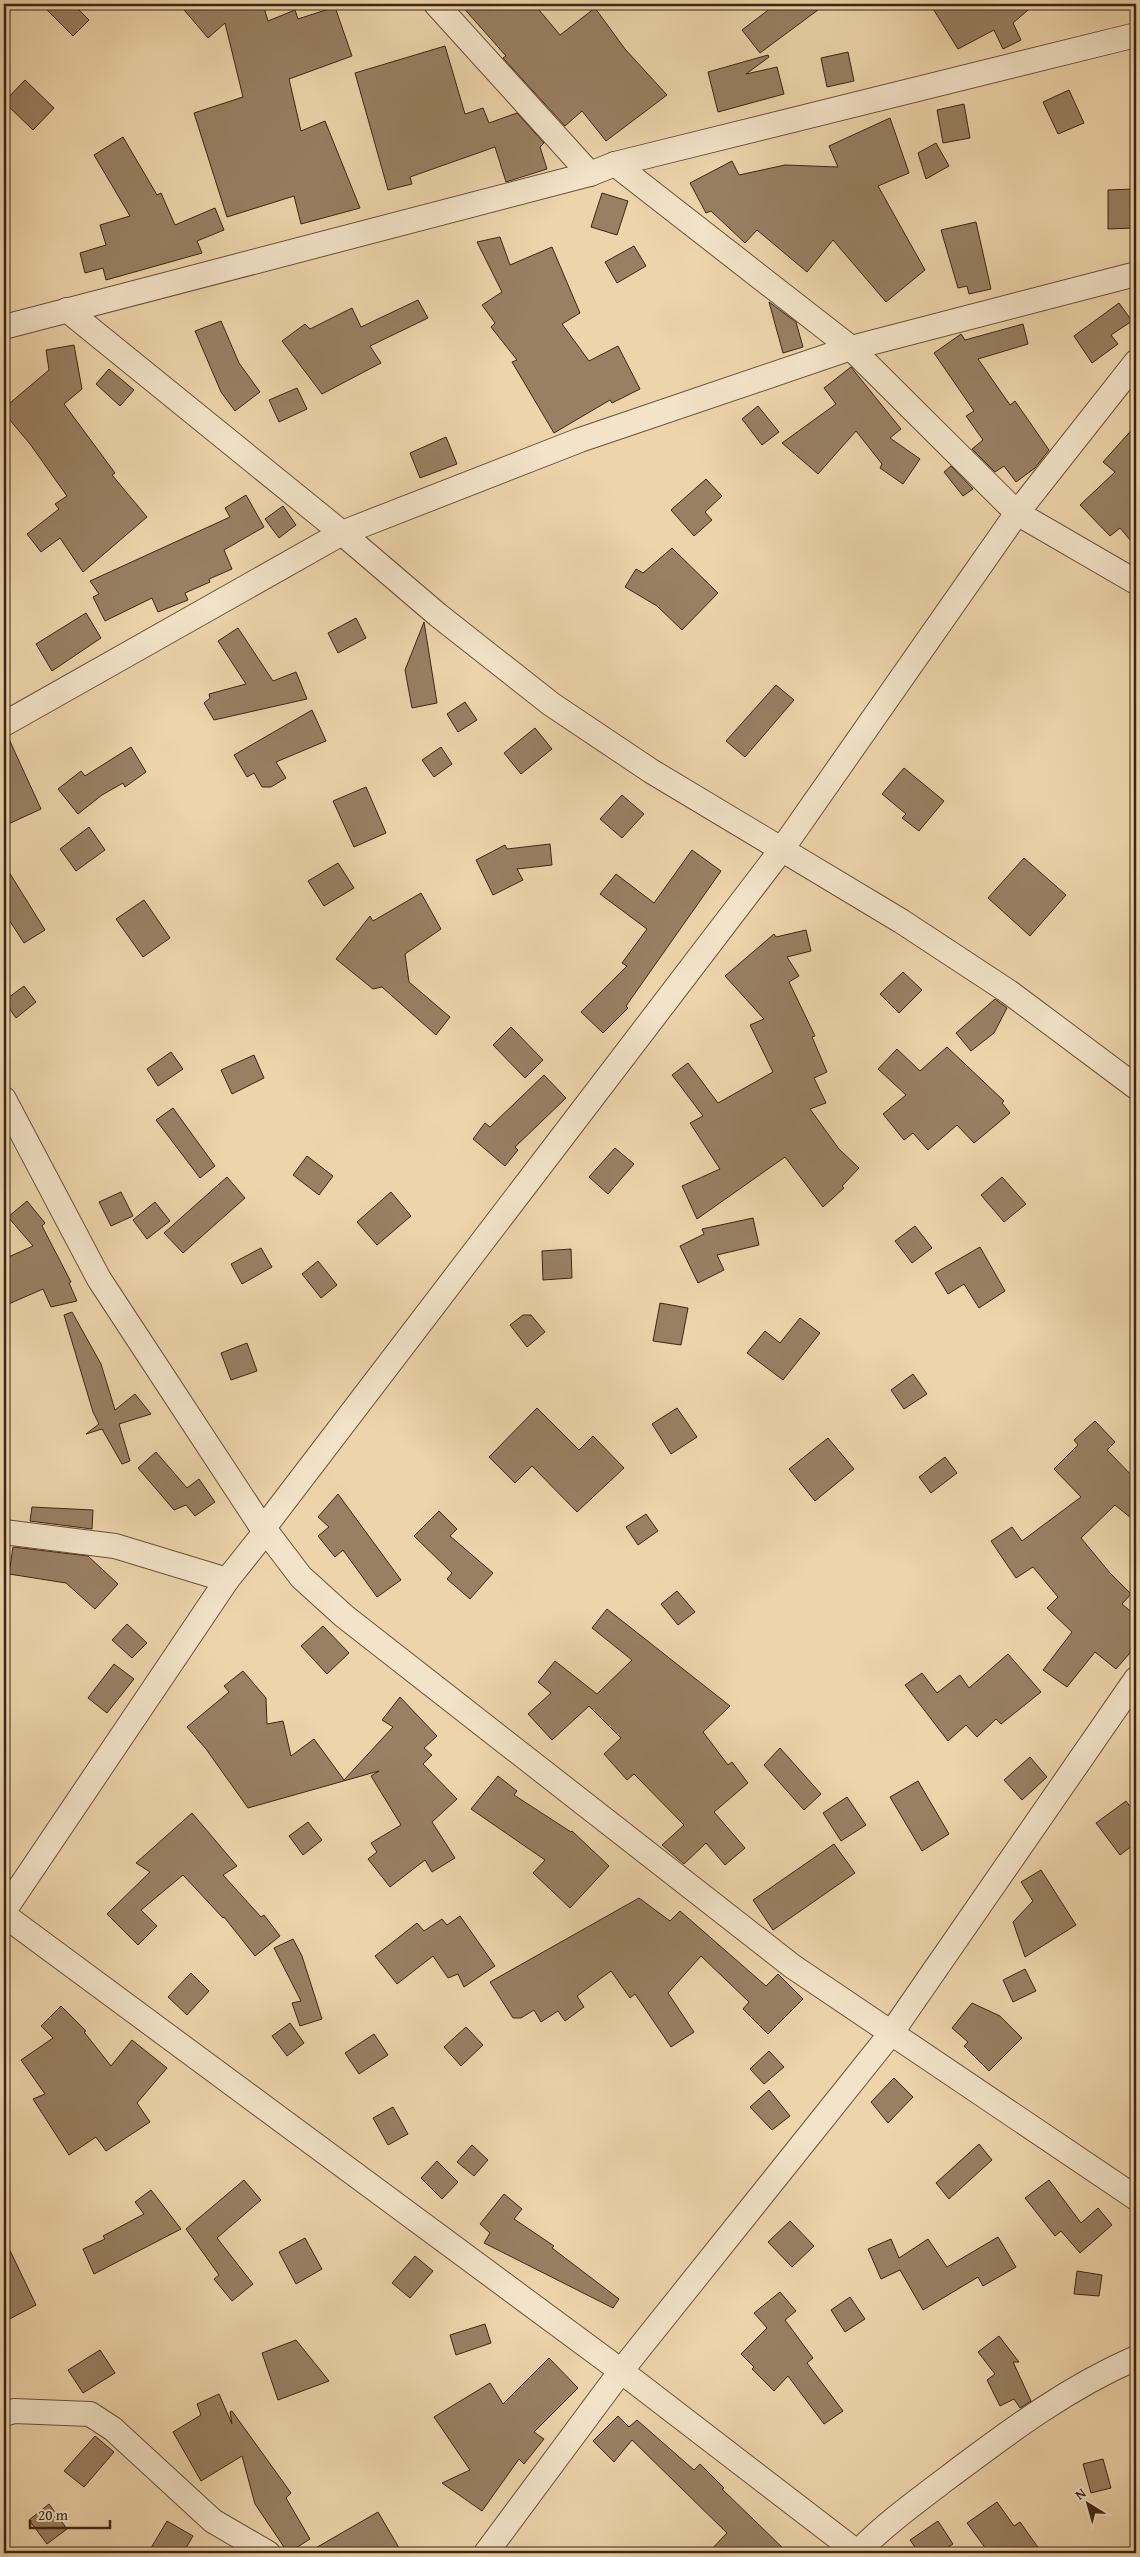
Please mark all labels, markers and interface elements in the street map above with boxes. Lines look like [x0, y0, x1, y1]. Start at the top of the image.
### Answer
north arrow [1062, 2480, 1112, 2530]
text: N [1070, 2482, 1090, 2504]
scale bar [30, 2497, 110, 2529]
text: 20 m [38, 2504, 69, 2525]

